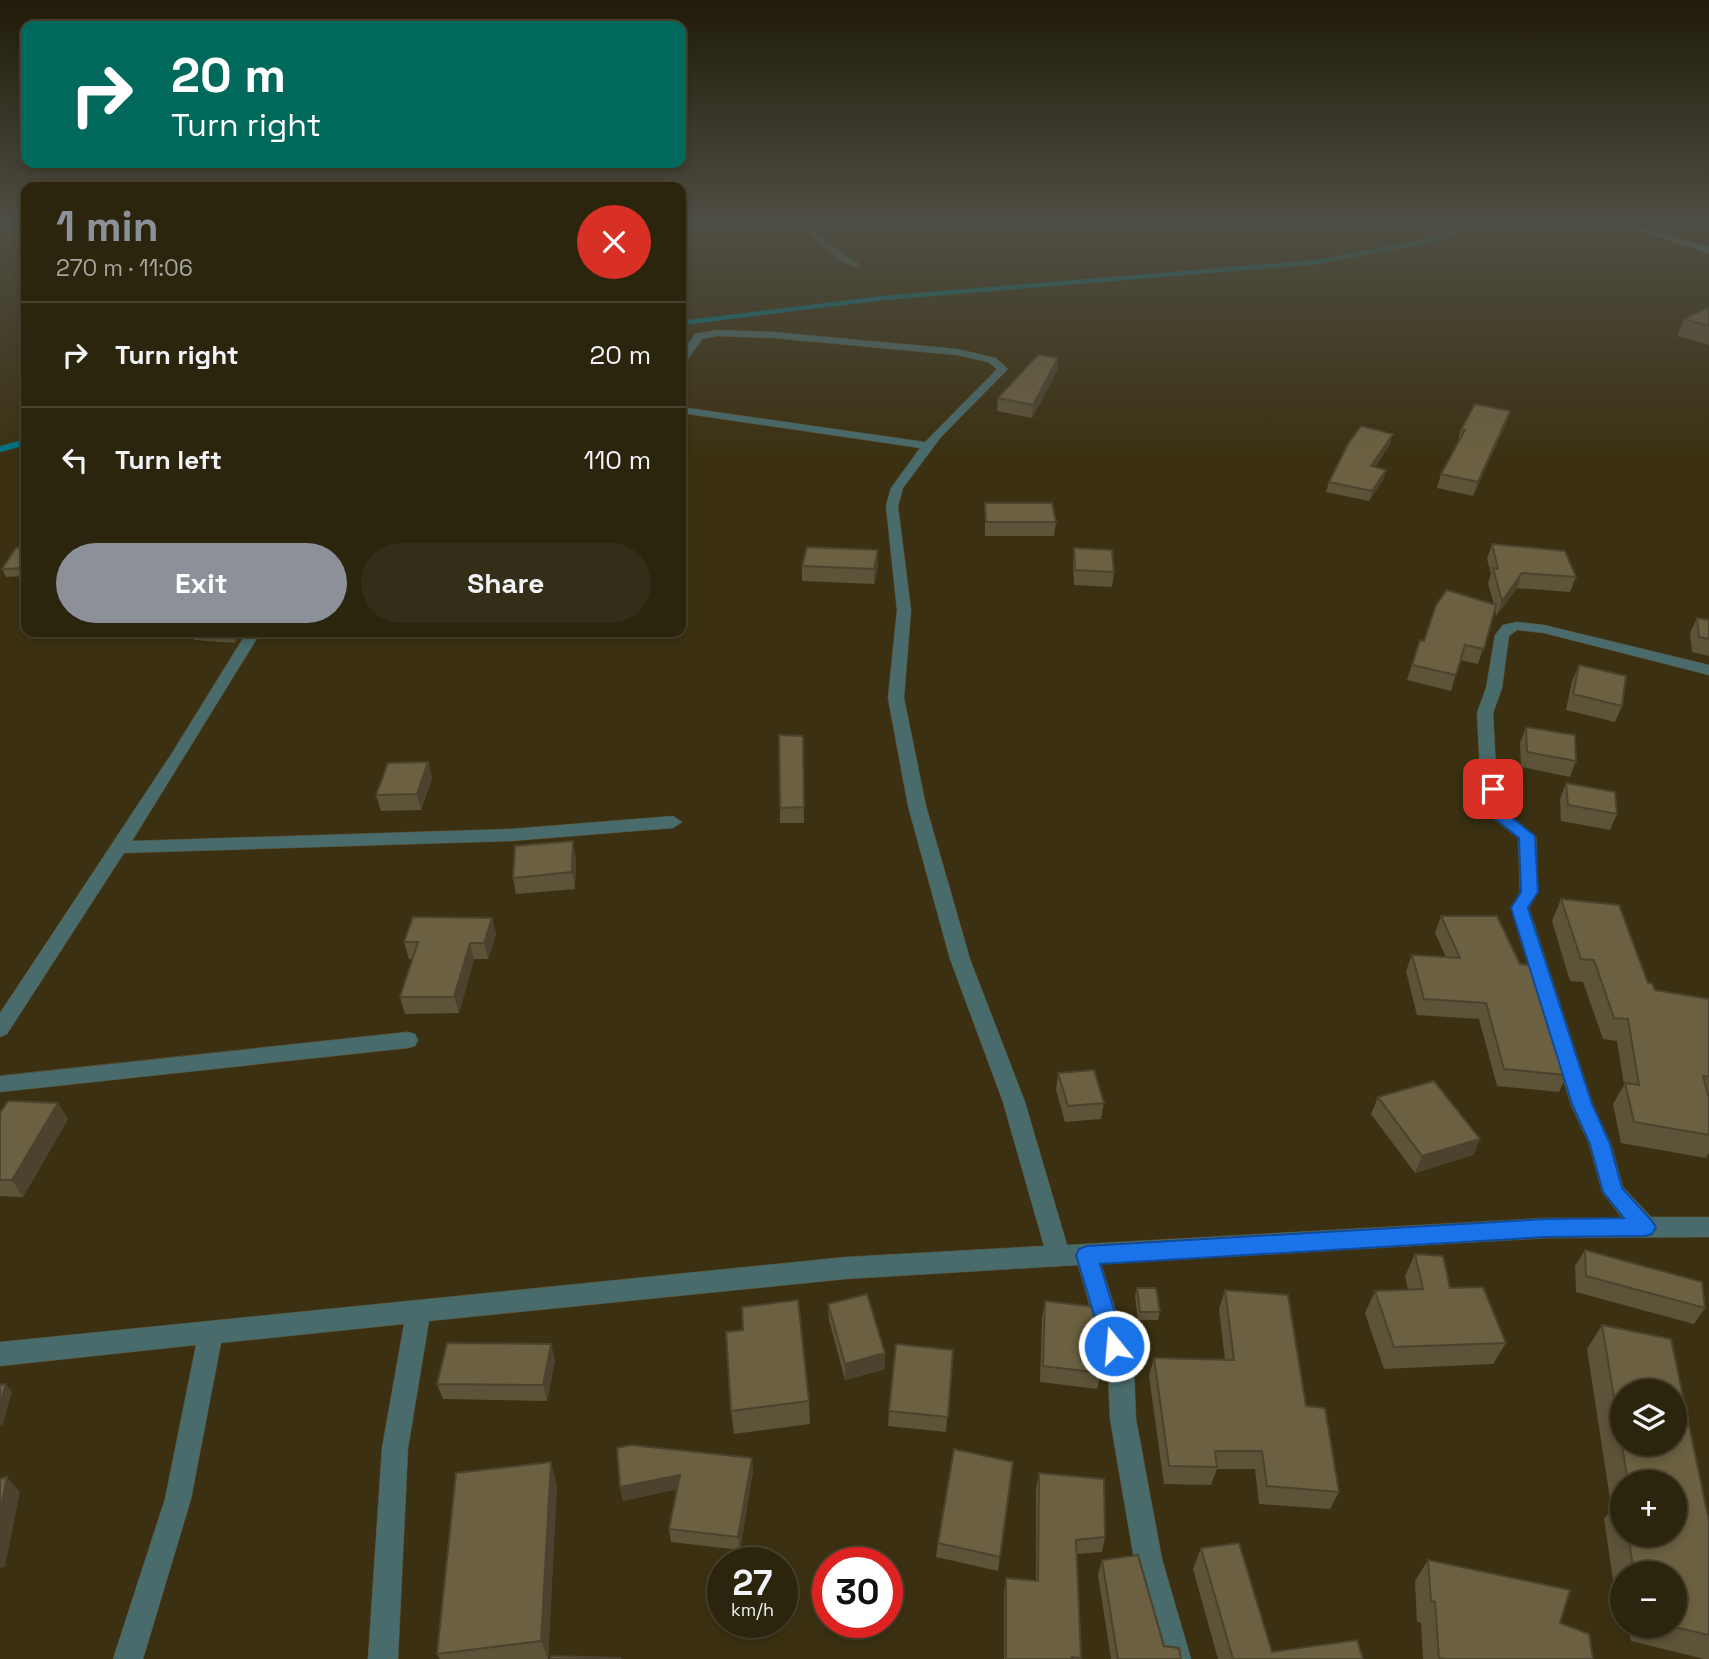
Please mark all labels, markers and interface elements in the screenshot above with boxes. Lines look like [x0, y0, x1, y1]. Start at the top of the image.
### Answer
text: 20 m [171, 44, 286, 106]
icon: right [56, 49, 147, 140]
text: Turn right [171, 105, 321, 145]
text: 1 min [56, 200, 159, 253]
button: close [577, 205, 651, 279]
text: 270 m · 11:06 [56, 253, 193, 283]
icon: right [56, 336, 94, 374]
text: Turn right [115, 338, 239, 372]
text: 20 m [590, 338, 651, 372]
icon: left [56, 441, 94, 479]
text: Turn left [115, 443, 222, 477]
text: 110 m [584, 443, 651, 477]
button: Exit [56, 543, 347, 623]
button: Share [361, 543, 651, 623]
pin [1463, 759, 1523, 819]
icon: arrive [1474, 770, 1512, 808]
position arrow [1077, 1309, 1151, 1383]
map controls [1610, 1379, 1687, 1638]
button: layers [1610, 1379, 1687, 1456]
button: + [1610, 1470, 1687, 1547]
speed limit sign: 30 [812, 1547, 903, 1638]
text: 27 [733, 1561, 772, 1605]
button: − [1610, 1561, 1687, 1638]
text: km/h [731, 1598, 774, 1621]

